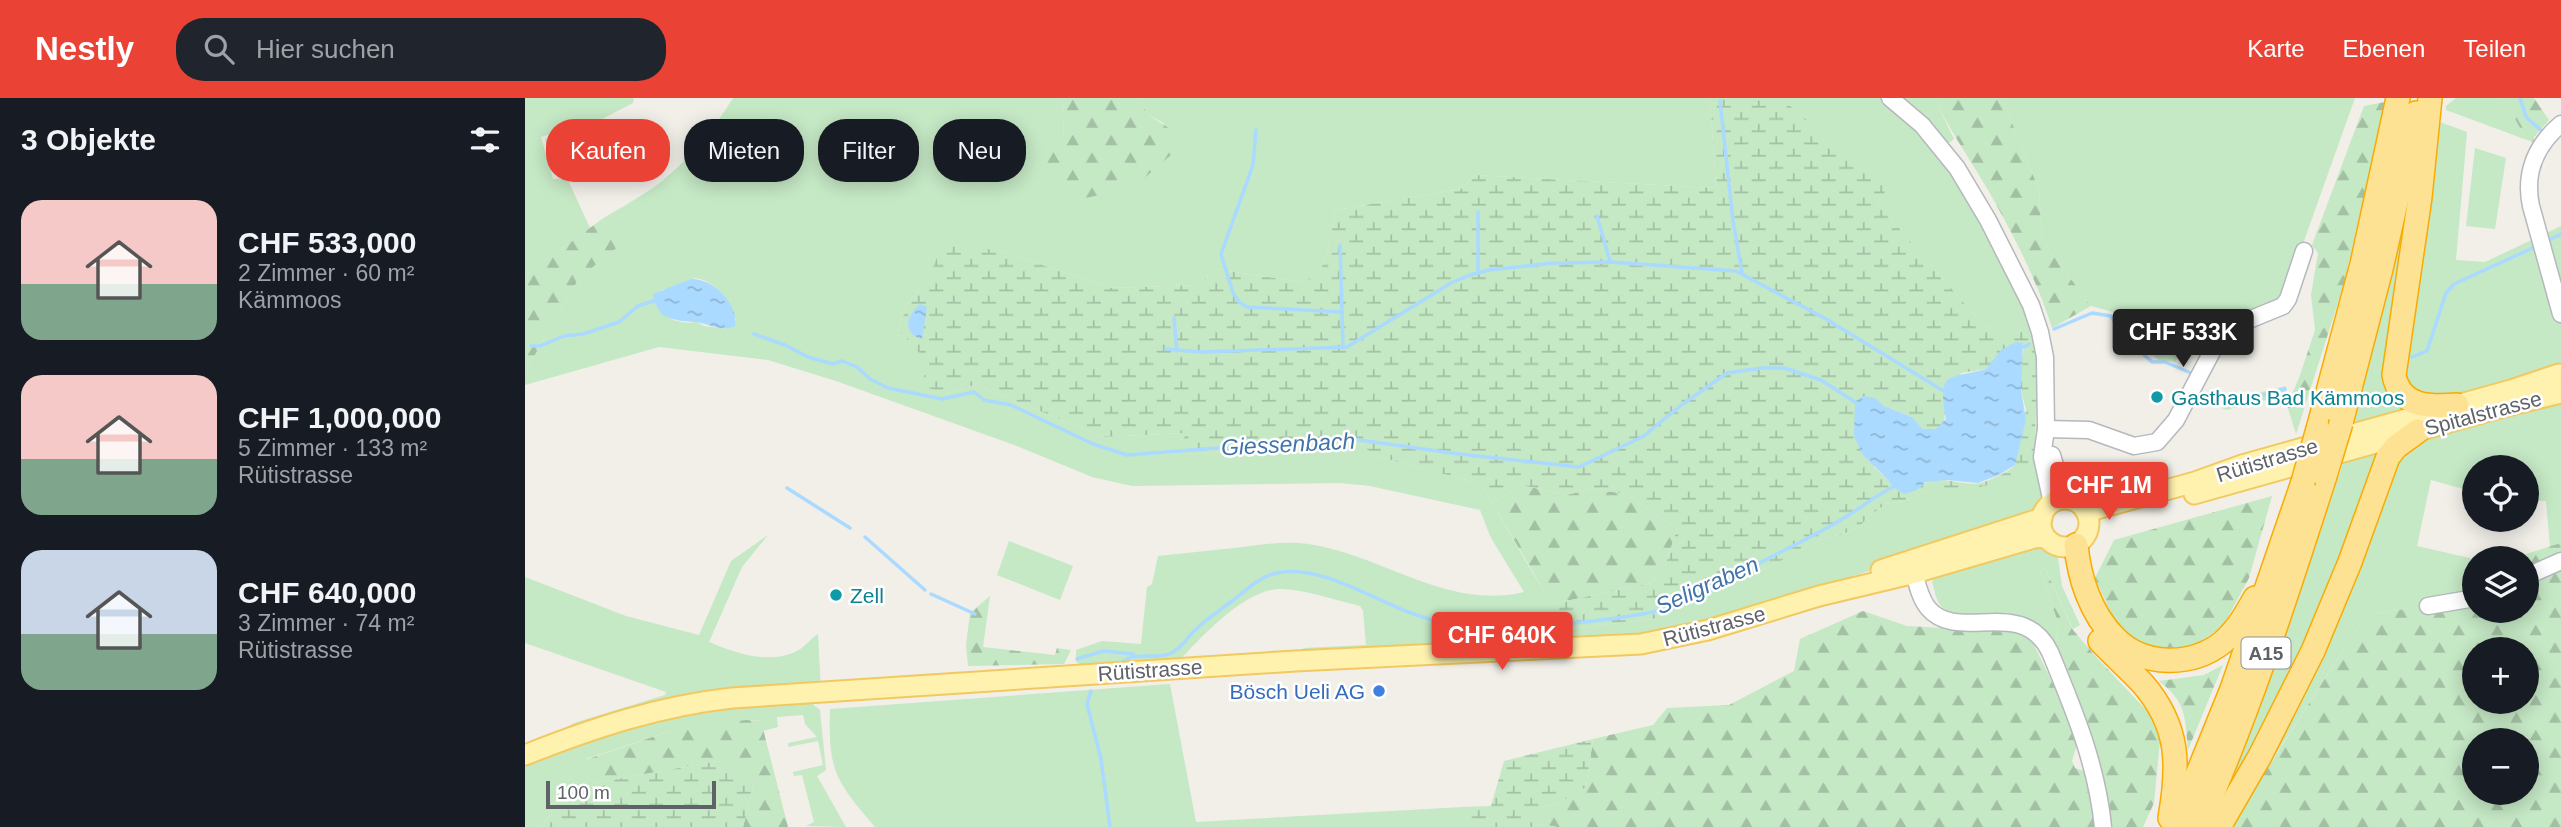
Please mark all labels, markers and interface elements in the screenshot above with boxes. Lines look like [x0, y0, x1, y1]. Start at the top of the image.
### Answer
search box [176, 18, 666, 81]
text: Nestly [35, 30, 134, 67]
icon: search [200, 30, 238, 68]
text: Hier suchen [256, 34, 395, 64]
text: Karte [2247, 35, 2305, 62]
text: Ebenen [2343, 35, 2425, 62]
text: Teilen [2463, 35, 2526, 62]
chip: Kaufen [546, 119, 670, 182]
chip: Mieten [684, 119, 804, 182]
chip: Filter [818, 119, 919, 182]
chip: Neu [933, 119, 1026, 182]
icon: filters [466, 121, 504, 159]
text: 3 Objekte [21, 123, 156, 156]
text: CHF 533,000 [238, 226, 416, 259]
icon: home [77, 228, 161, 312]
text: 2 Zimmer · 60 m² [238, 260, 414, 286]
text: Kämmoos [238, 287, 342, 313]
pin: CHF 533K [2111, 310, 2255, 369]
text: CHF 533K [2129, 319, 2237, 345]
place label: Gasthaus Bad Kämmoos [2171, 386, 2404, 409]
street label: Spitalstrasse [2422, 386, 2544, 440]
marker: Gasthaus Bad Kämmoos [2149, 389, 2165, 405]
text: CHF 1,000,000 [238, 401, 441, 434]
icon: home [77, 403, 161, 487]
water label: Giessenbach [1220, 428, 1356, 460]
street label: Rütistrasse [2213, 434, 2321, 486]
text: 5 Zimmer · 133 m² [238, 435, 427, 461]
map controls [2462, 455, 2539, 805]
button: locate [2462, 455, 2539, 532]
text: Rütistrasse [238, 462, 353, 488]
pin: CHF 1M [2052, 462, 2166, 522]
text: CHF 1M [2066, 472, 2152, 498]
button: layers [2462, 546, 2539, 623]
water label: Seligraben [1651, 551, 1763, 619]
text: CHF 640,000 [238, 576, 416, 609]
icon: home [77, 578, 161, 662]
place label: Zell [850, 584, 884, 607]
marker: Zell [828, 587, 844, 603]
street label: Rütistrasse [1660, 601, 1768, 651]
text: 3 Zimmer · 74 m² [238, 610, 414, 636]
pin: CHF 640K [1430, 612, 1574, 672]
text: CHF 640K [1448, 622, 1556, 648]
text: Rütistrasse [238, 637, 353, 663]
button: + [2462, 637, 2539, 714]
road number: A15 [2241, 638, 2291, 668]
street label: Rütistrasse [1097, 655, 1203, 685]
place label: Bösch Ueli AG [1230, 680, 1365, 703]
marker: Bösch Ueli AG [1371, 683, 1387, 699]
button: − [2462, 728, 2539, 805]
scale bar [546, 778, 716, 810]
text: 100 m [557, 782, 610, 803]

